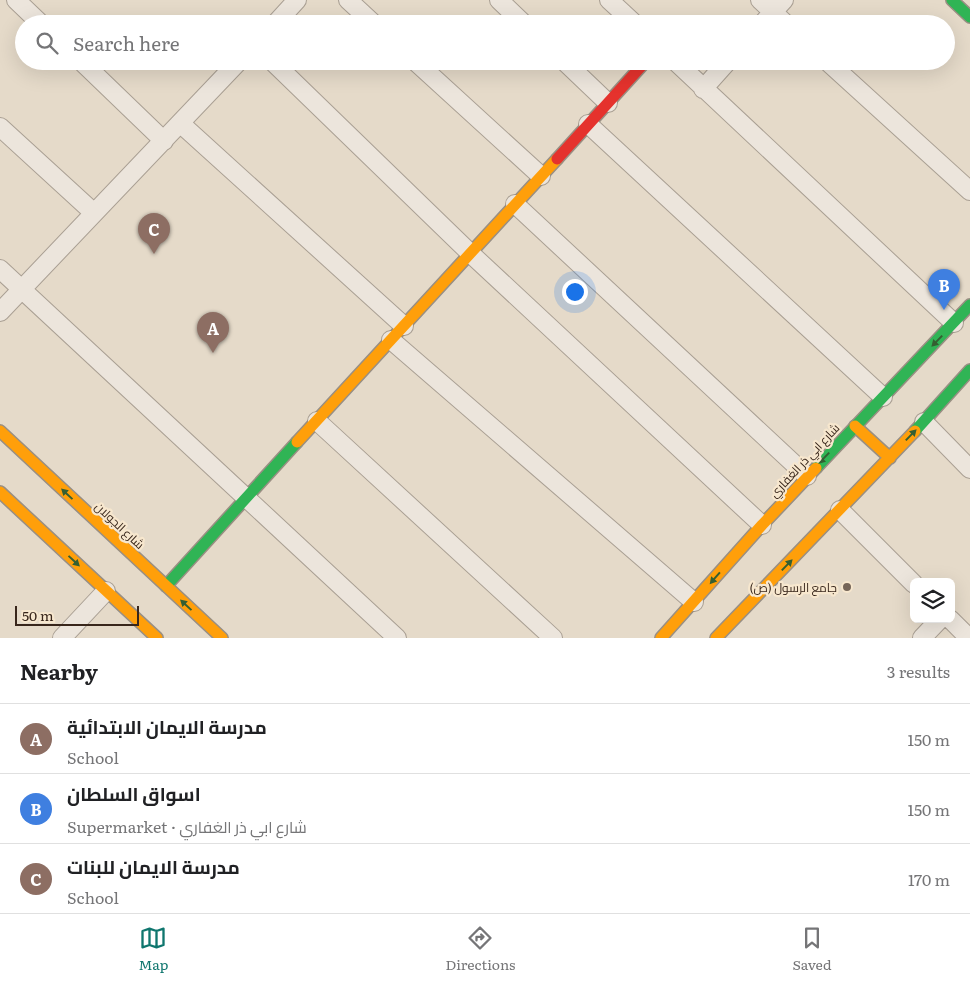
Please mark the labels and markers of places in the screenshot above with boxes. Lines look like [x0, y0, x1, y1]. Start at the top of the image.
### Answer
pin: C [138, 213, 170, 254]
pin: B [928, 269, 960, 310]
pin: A [197, 312, 229, 353]
place label: جامع الرسول (ص) [749, 578, 837, 596]
marker: جامع الرسول (ص) [841, 581, 853, 593]

